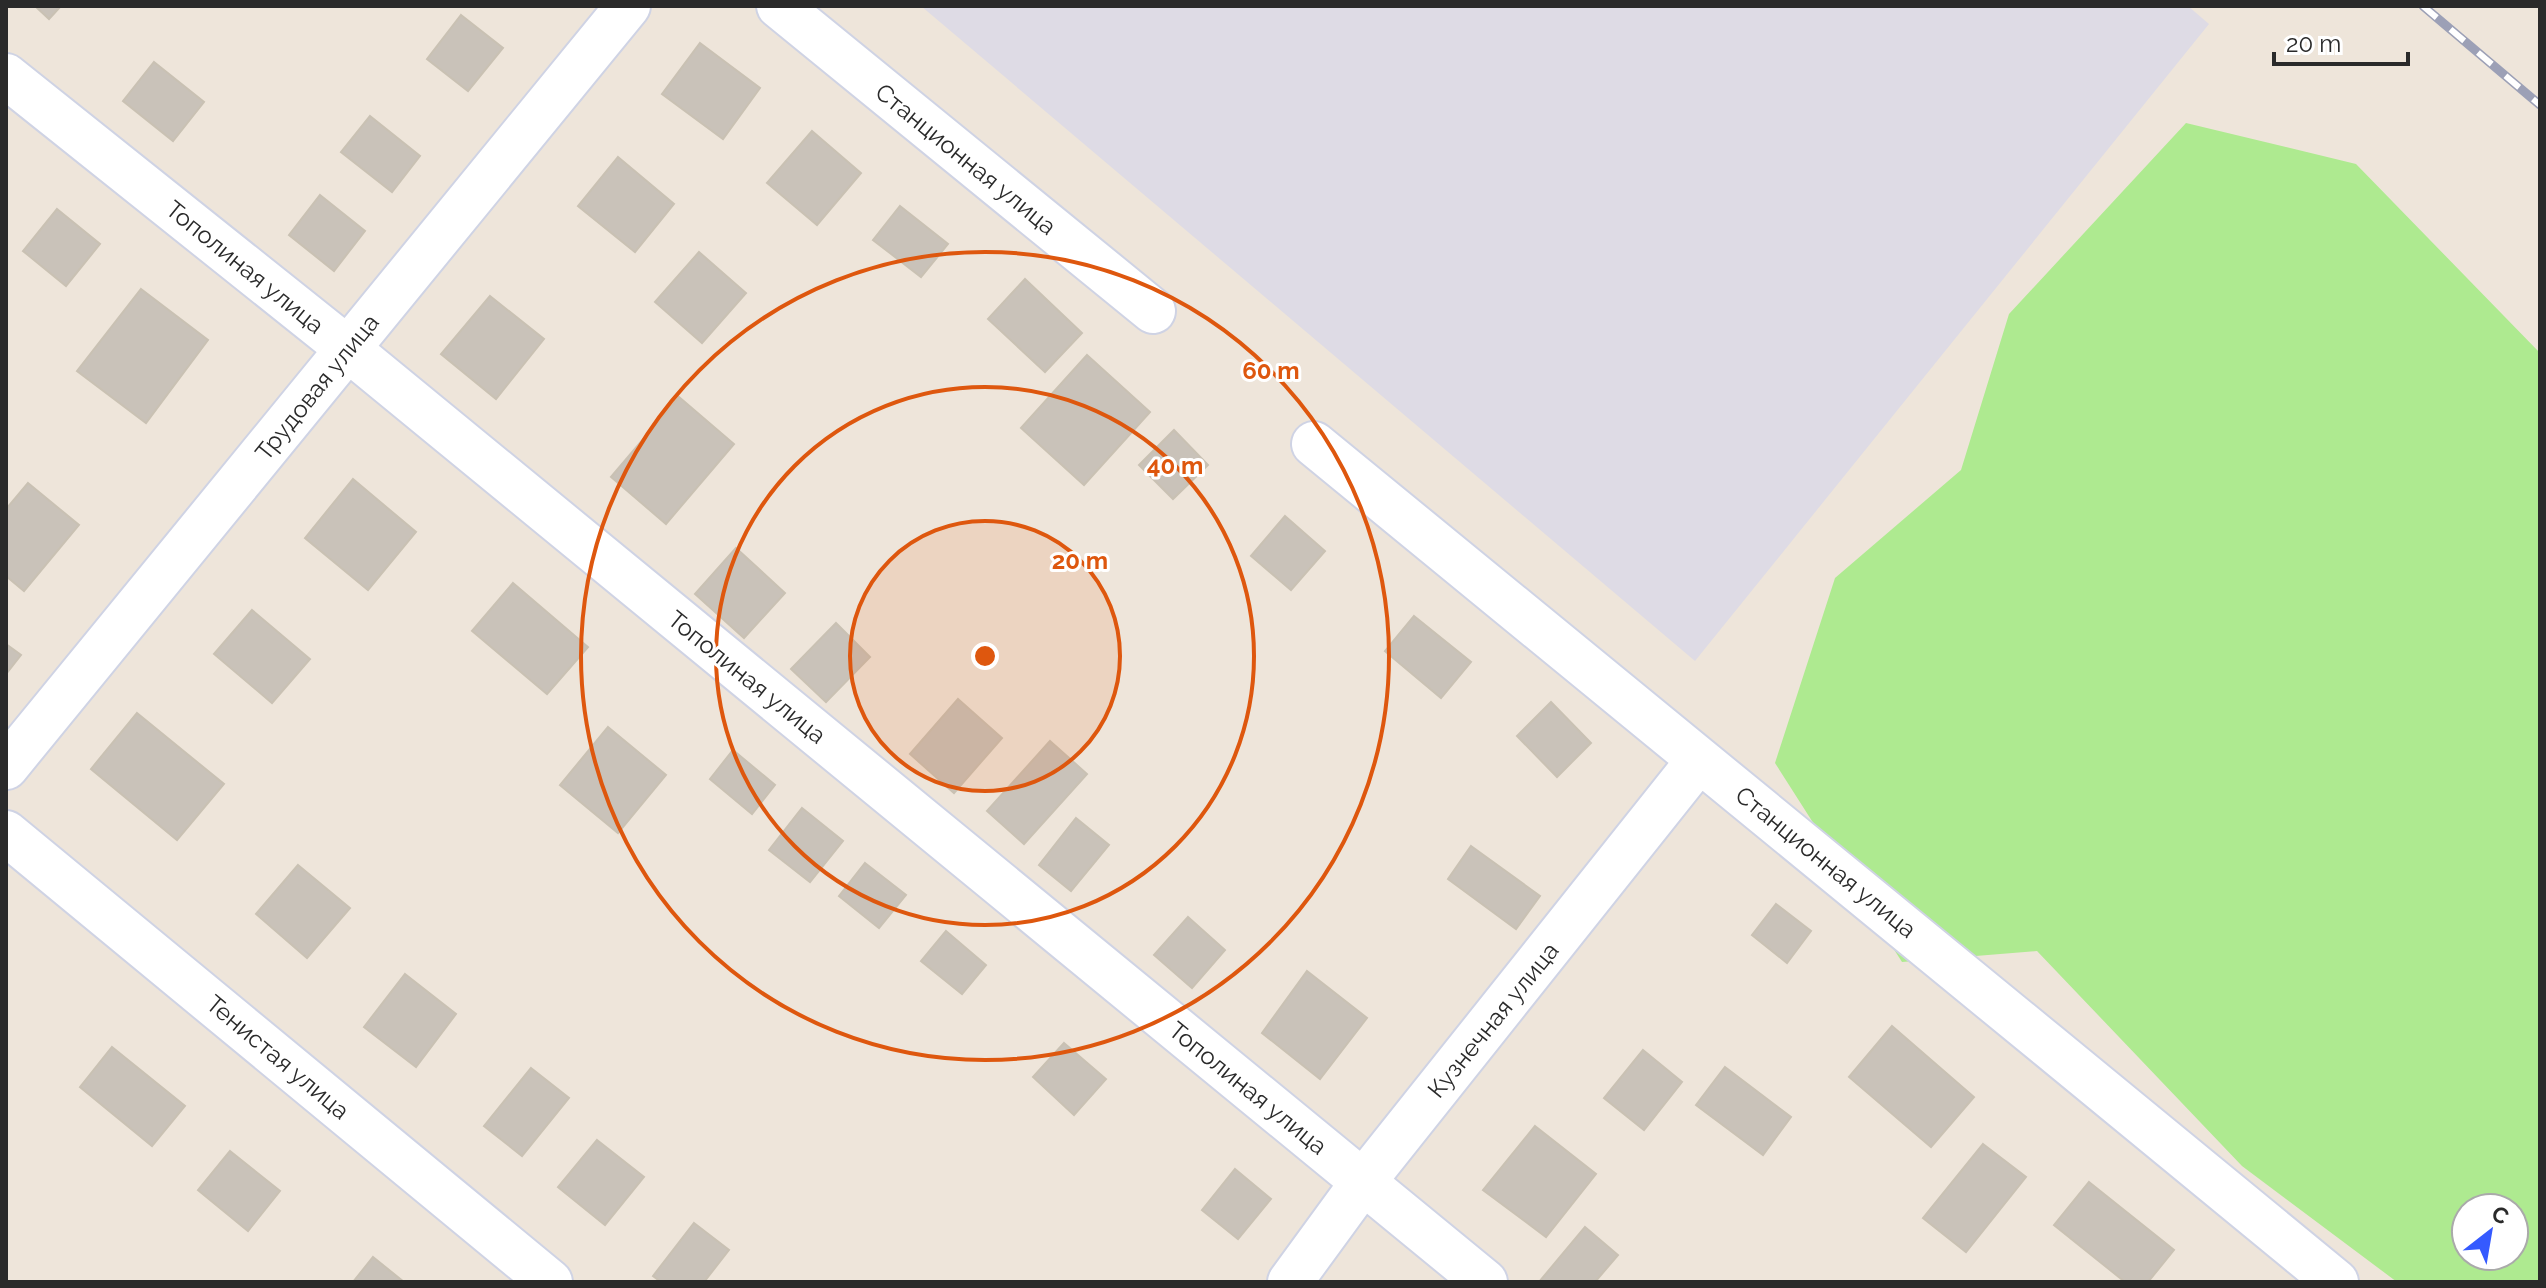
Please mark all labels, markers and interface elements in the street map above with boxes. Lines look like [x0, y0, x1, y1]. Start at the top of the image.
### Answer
scale bar [2274, 16, 2408, 66]
text: 20 m [2286, 29, 2341, 58]
street label: Станционная улица [870, 77, 1062, 241]
street label: Тополиная улица [160, 194, 330, 340]
street label: Трудовая улица [249, 308, 385, 466]
text: 60 m [1242, 356, 1300, 385]
text: 40 m [1147, 451, 1203, 480]
text: 20 m [1052, 546, 1108, 575]
street label: Тополиная улица [662, 604, 832, 750]
centre of rings [971, 642, 999, 670]
street label: Станционная улица [1730, 780, 1922, 944]
street label: Кузнечная улица [1421, 936, 1565, 1104]
street label: Тенистая улица [201, 989, 355, 1125]
street label: Тополиная улица [1163, 1015, 1333, 1161]
north arrow [2450, 1192, 2530, 1272]
text: С [2487, 1200, 2513, 1230]

